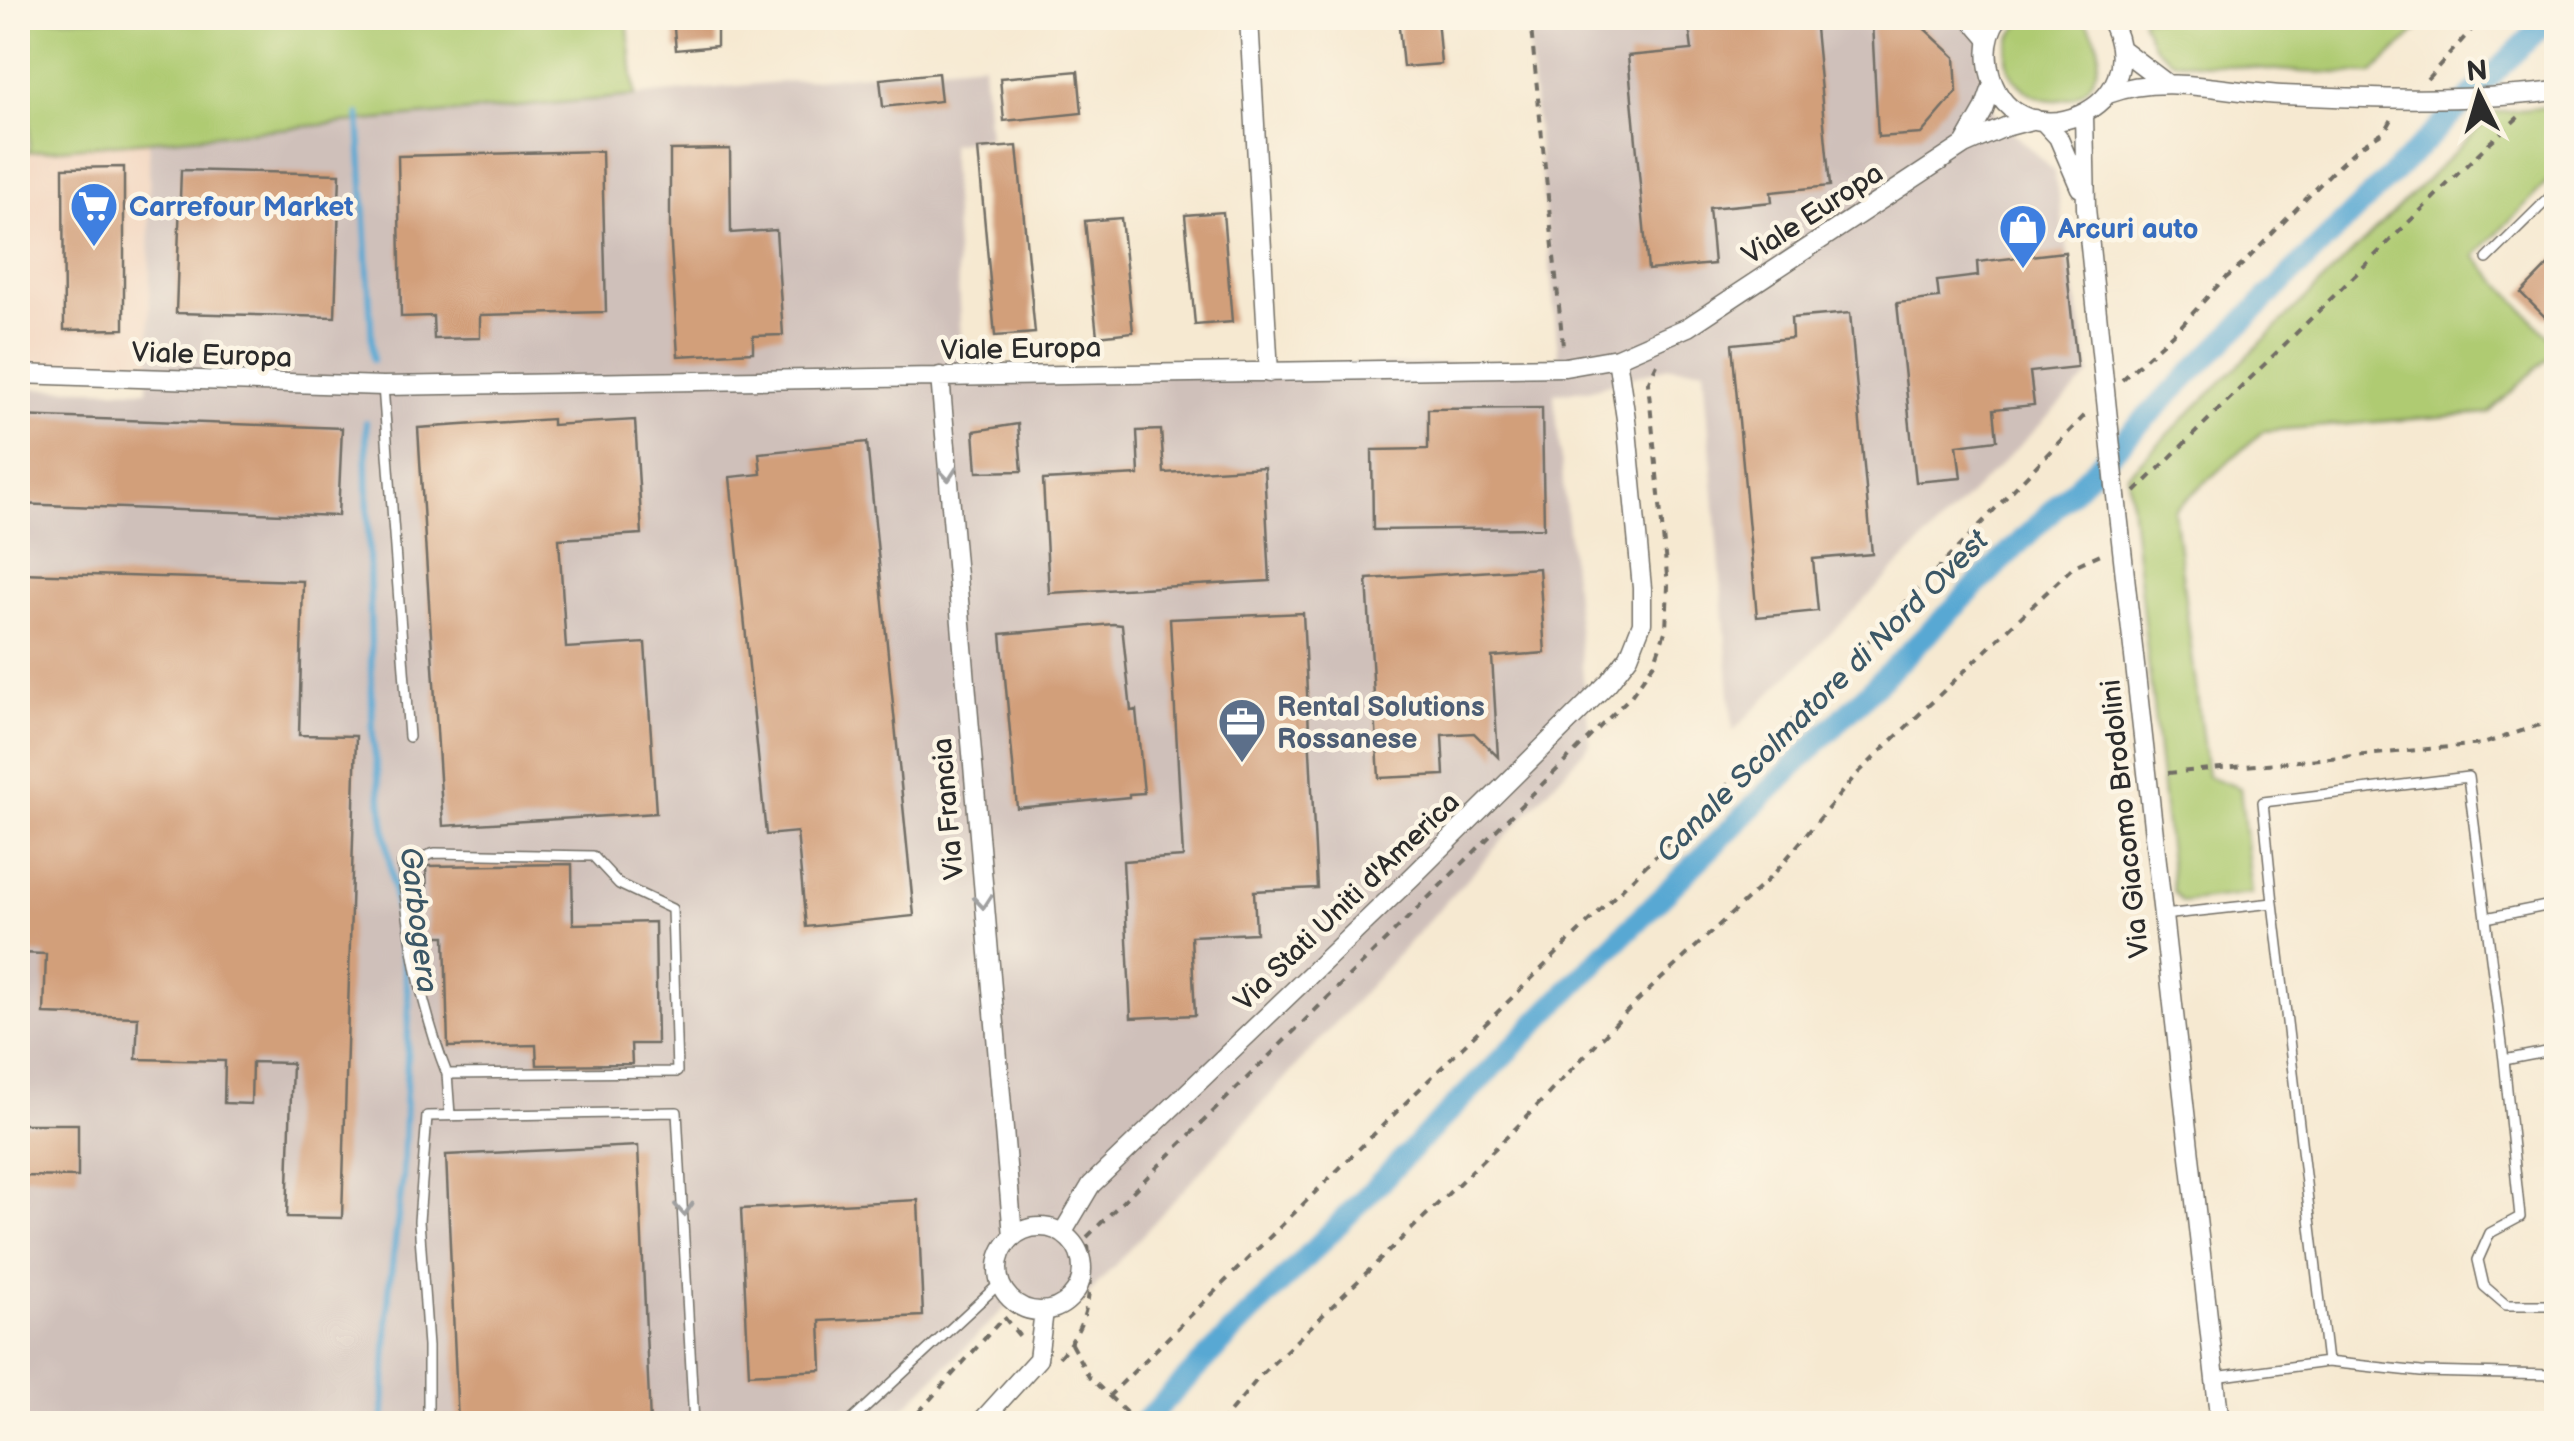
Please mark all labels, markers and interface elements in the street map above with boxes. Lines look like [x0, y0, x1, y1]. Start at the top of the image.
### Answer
north arrow [2429, 45, 2529, 145]
text: N [2465, 54, 2489, 89]
street label: Viale Europa [1736, 157, 1889, 272]
supermarket icon: Carrefour Market [68, 180, 120, 248]
place label: Carrefour Market [129, 191, 354, 224]
shop icon: Arcuri auto [1997, 202, 2049, 270]
place label: Arcuri auto [2057, 213, 2198, 246]
street label: Viale Europa [940, 332, 1102, 367]
street label: Viale Europa [131, 336, 293, 375]
one-way arrow [937, 466, 958, 482]
water label: Canale Scolmatore di Nord Ovest [1649, 523, 1997, 870]
street label: Via Giacomo Brodolini [2094, 678, 2157, 960]
place label: Rental Solutions Rossanese [1277, 691, 1485, 756]
office icon: Rental Solutions Rossanese [1216, 696, 1268, 764]
street label: Via Francia [926, 736, 971, 881]
street label: Via Stati Uniti d'America [1228, 786, 1467, 1018]
water label: Garbogera [391, 845, 445, 995]
one-way arrow [971, 895, 993, 911]
one-way arrow [673, 1202, 694, 1218]

